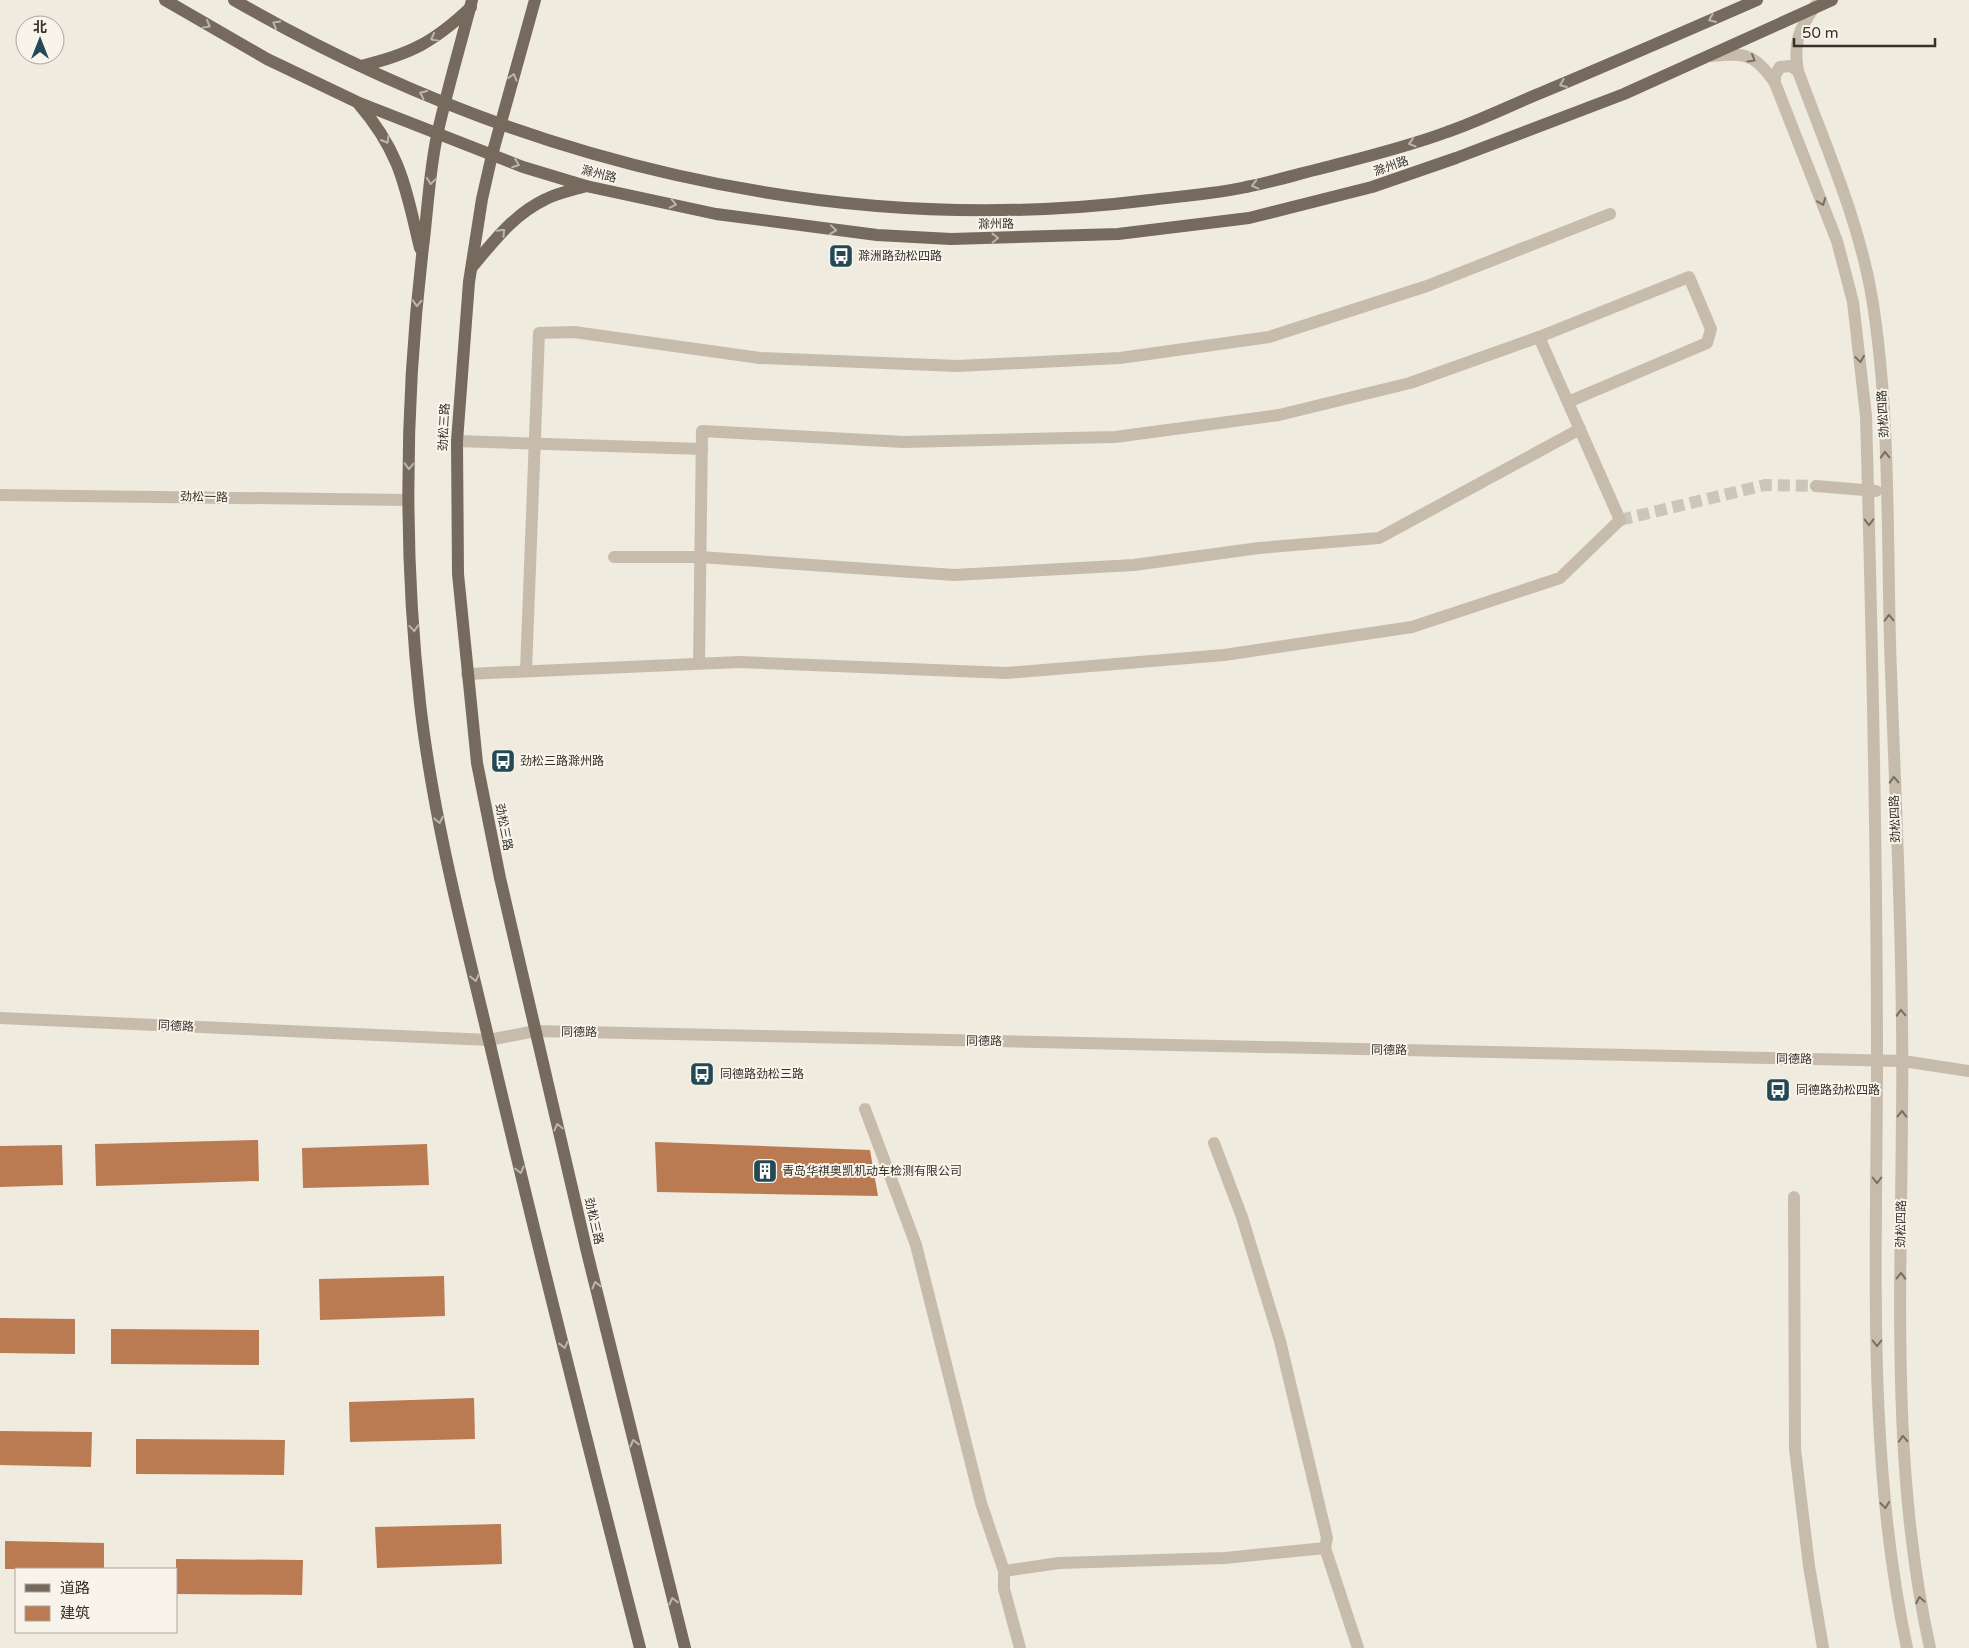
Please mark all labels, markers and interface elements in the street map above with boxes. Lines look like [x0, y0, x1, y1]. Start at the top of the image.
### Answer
one-way arrow [1708, 13, 1717, 24]
north arrow [15, 15, 65, 65]
scale bar [1794, 15, 1935, 47]
text: 北 [33, 19, 47, 36]
one-way arrow [201, 19, 210, 29]
one-way arrow [273, 21, 282, 31]
text: 50 m [1802, 24, 1839, 42]
one-way arrow [430, 32, 439, 42]
one-way arrow [1747, 52, 1756, 62]
one-way arrow [508, 74, 518, 82]
one-way arrow [1559, 77, 1568, 88]
one-way arrow [419, 89, 428, 100]
one-way arrow [380, 135, 390, 144]
one-way arrow [1408, 138, 1416, 148]
street label: 滁州路 [1372, 154, 1410, 178]
one-way arrow [511, 158, 519, 168]
street label: 滁州路 [580, 163, 618, 185]
one-way arrow [426, 178, 437, 186]
one-way arrow [1250, 179, 1259, 190]
one-way arrow [1816, 197, 1826, 206]
one-way arrow [668, 199, 677, 209]
street label: 滁州路 [978, 217, 1014, 231]
one-way arrow [829, 224, 837, 235]
one-way arrow [496, 228, 505, 237]
one-way arrow [992, 233, 1000, 243]
bus stop icon: 滁洲路劲松四路 [828, 243, 854, 269]
place label: 滁洲路劲松四路 [858, 249, 942, 263]
one-way arrow [411, 300, 422, 308]
one-way arrow [1855, 355, 1865, 364]
street label: 劲松四路 [1875, 390, 1891, 438]
street label: 劲松三路 [436, 403, 452, 451]
one-way arrow [1879, 451, 1890, 459]
one-way arrow [404, 462, 414, 470]
street label: 劲松一路 [180, 490, 228, 504]
one-way arrow [1864, 518, 1874, 526]
one-way arrow [1884, 614, 1895, 622]
one-way arrow [408, 624, 419, 632]
bus stop icon: 劲松三路滁州路 [490, 748, 516, 774]
place label: 劲松三路滁州路 [520, 754, 604, 768]
one-way arrow [1889, 776, 1900, 784]
street label: 劲松四路 [1887, 795, 1903, 843]
street label: 劲松三路 [493, 802, 515, 852]
one-way arrow [434, 815, 444, 824]
one-way arrow [469, 974, 480, 983]
one-way arrow [1896, 1008, 1907, 1016]
street label: 同德路 [158, 1018, 194, 1034]
street label: 同德路 [561, 1025, 597, 1039]
street label: 同德路 [966, 1034, 1002, 1048]
street label: 同德路 [1371, 1043, 1407, 1057]
street label: 同德路 [1776, 1052, 1812, 1066]
bus stop icon: 同德路劲松三路 [689, 1061, 715, 1087]
place label: 同德路劲松三路 [720, 1067, 804, 1081]
bus stop icon: 同德路劲松四路 [1765, 1077, 1791, 1103]
place label: 同德路劲松四路 [1796, 1083, 1880, 1097]
one-way arrow [1897, 1110, 1907, 1118]
one-way arrow [553, 1123, 564, 1131]
building icon: 青岛华祺奥凯机动车检测有限公司 [752, 1158, 778, 1184]
place label: 青岛华祺奥凯机动车检测有限公司 [782, 1164, 962, 1178]
one-way arrow [514, 1166, 525, 1175]
one-way arrow [1872, 1176, 1882, 1184]
street label: 劲松三路 [582, 1196, 606, 1246]
street label: 劲松四路 [1894, 1200, 1908, 1248]
one-way arrow [1896, 1272, 1906, 1280]
one-way arrow [591, 1282, 601, 1290]
one-way arrow [1872, 1339, 1882, 1347]
one-way arrow [558, 1340, 569, 1349]
one-way arrow [1898, 1435, 1909, 1443]
one-way arrow [630, 1439, 640, 1447]
one-way arrow [1879, 1501, 1890, 1509]
legend [15, 1568, 178, 1633]
text: 道路 [60, 1579, 90, 1597]
one-way arrow [668, 1596, 679, 1605]
one-way arrow [1915, 1596, 1926, 1604]
text: 建筑 [60, 1604, 90, 1622]

